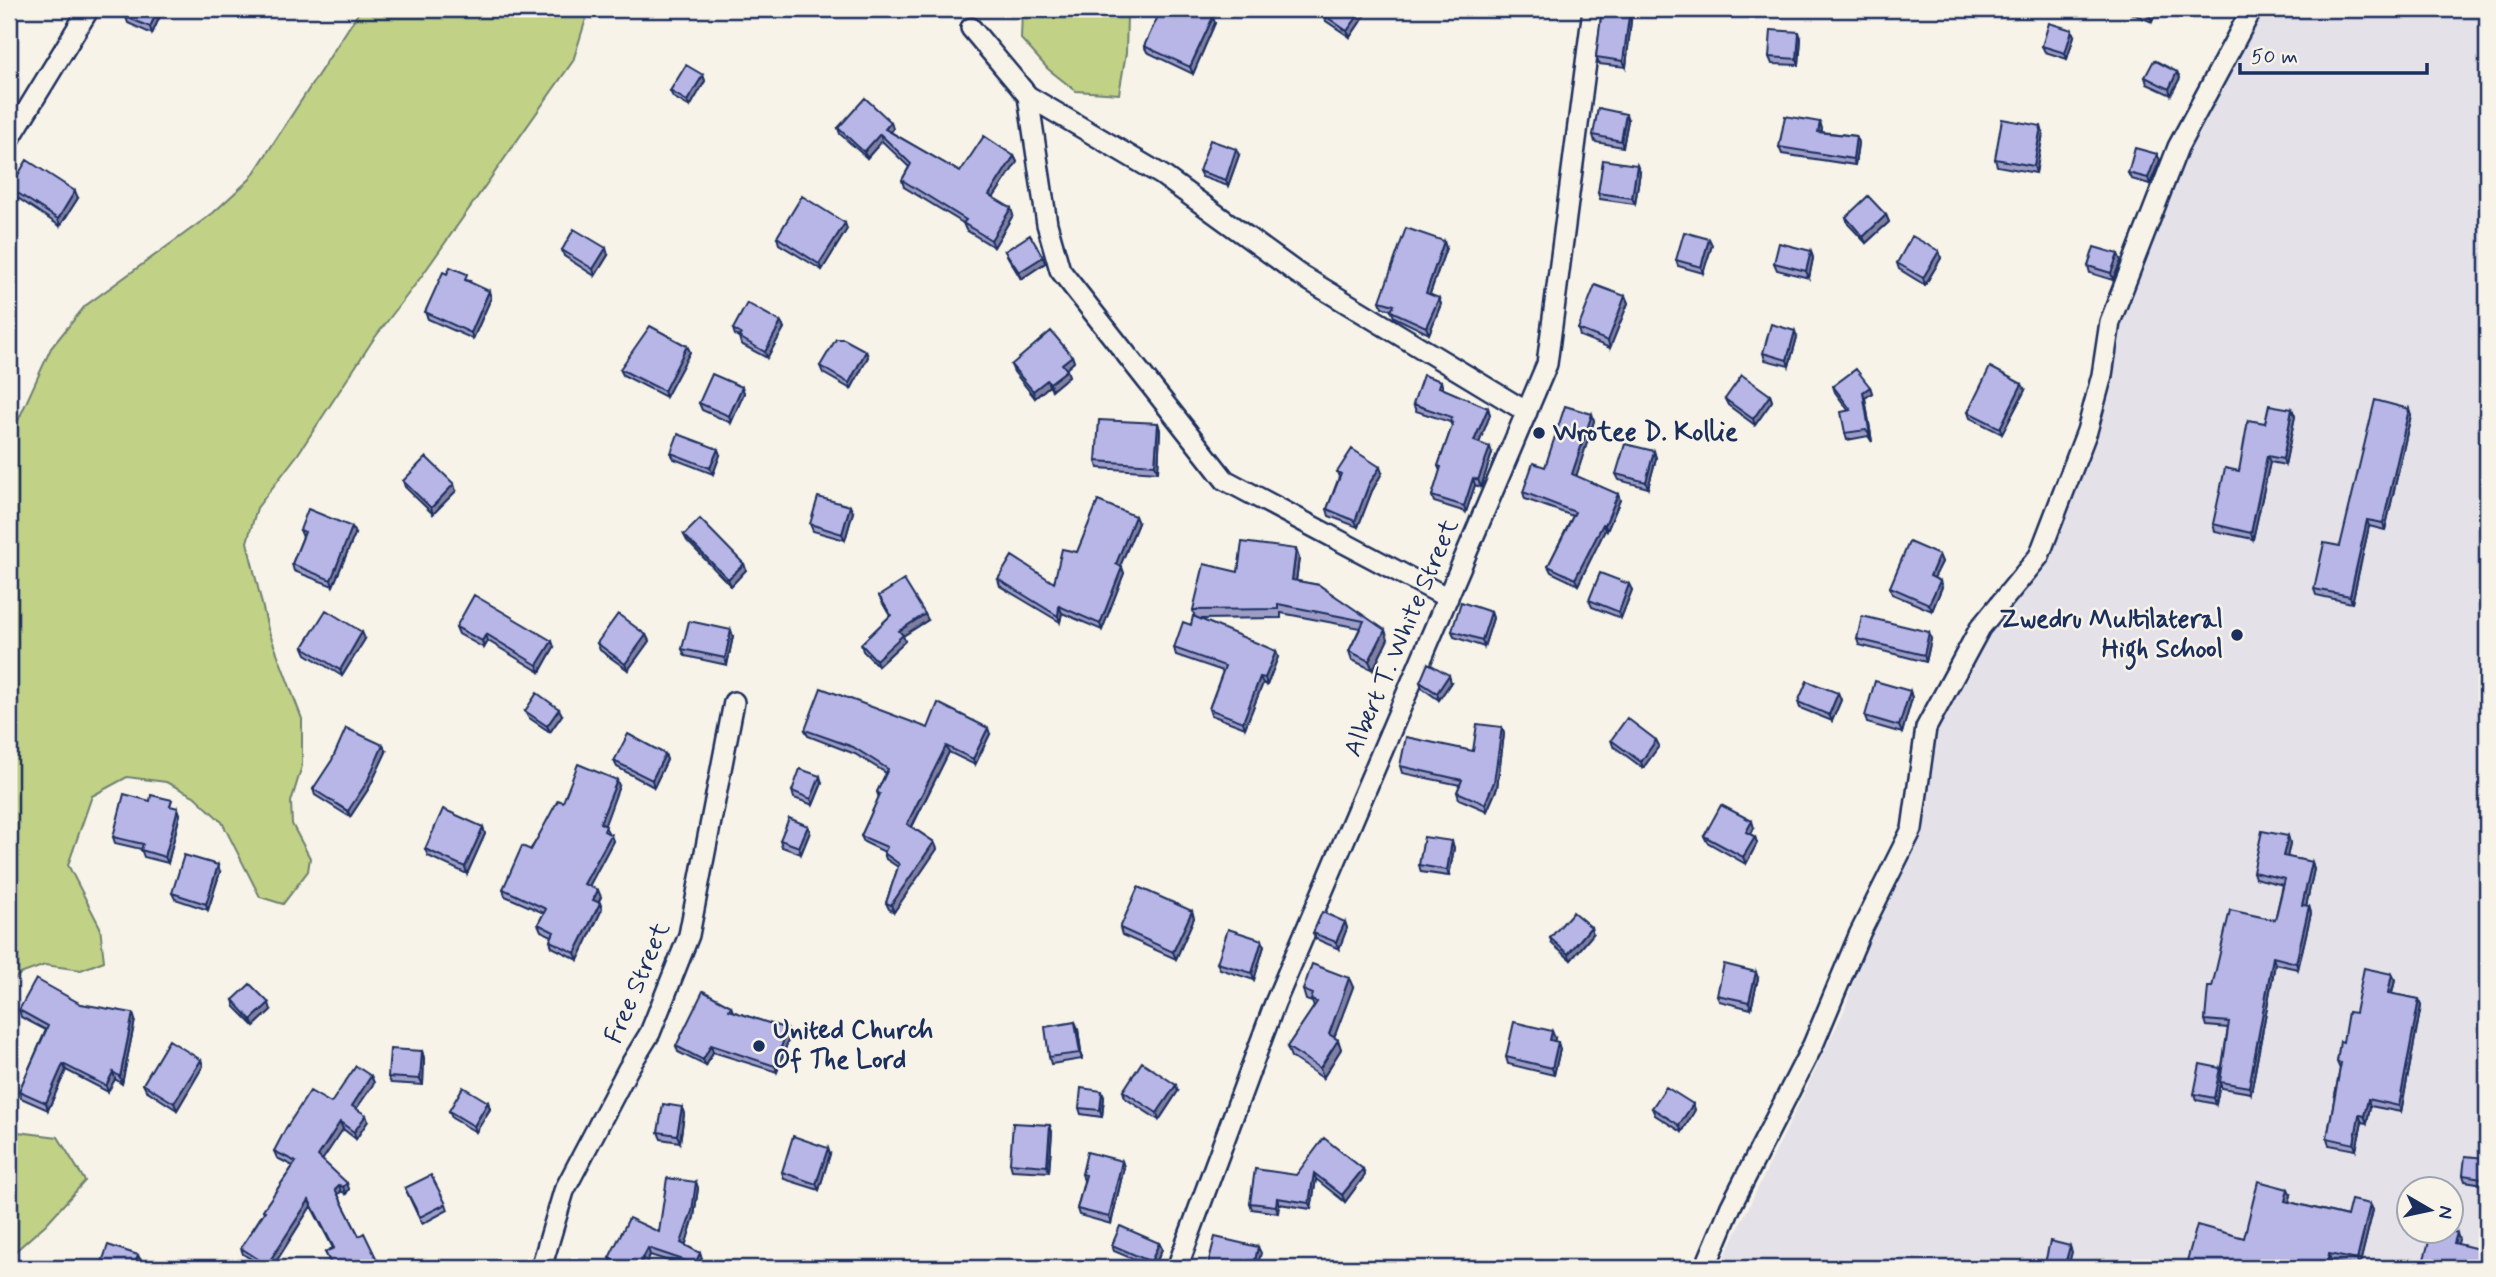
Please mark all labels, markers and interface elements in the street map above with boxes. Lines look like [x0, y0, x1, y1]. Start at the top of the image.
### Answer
scale bar [2240, 32, 2428, 76]
text: 50 m [2251, 43, 2298, 71]
place label: Wrotee D. Kollie [1552, 416, 1738, 450]
marker: Wrotee D. Kollie [1531, 425, 1547, 441]
street label: Albert T. White Street [1336, 514, 1468, 762]
place label: Zwedru Multilateral High School [1999, 603, 2223, 670]
marker: Zwedru Multilateral High School [2229, 627, 2245, 643]
street label: Free Street [597, 917, 679, 1049]
place label: United Church Of The Lord [773, 1014, 933, 1078]
marker: United Church Of The Lord [751, 1038, 767, 1054]
north arrow [2394, 1176, 2464, 1246]
text: N [2432, 1204, 2459, 1221]

